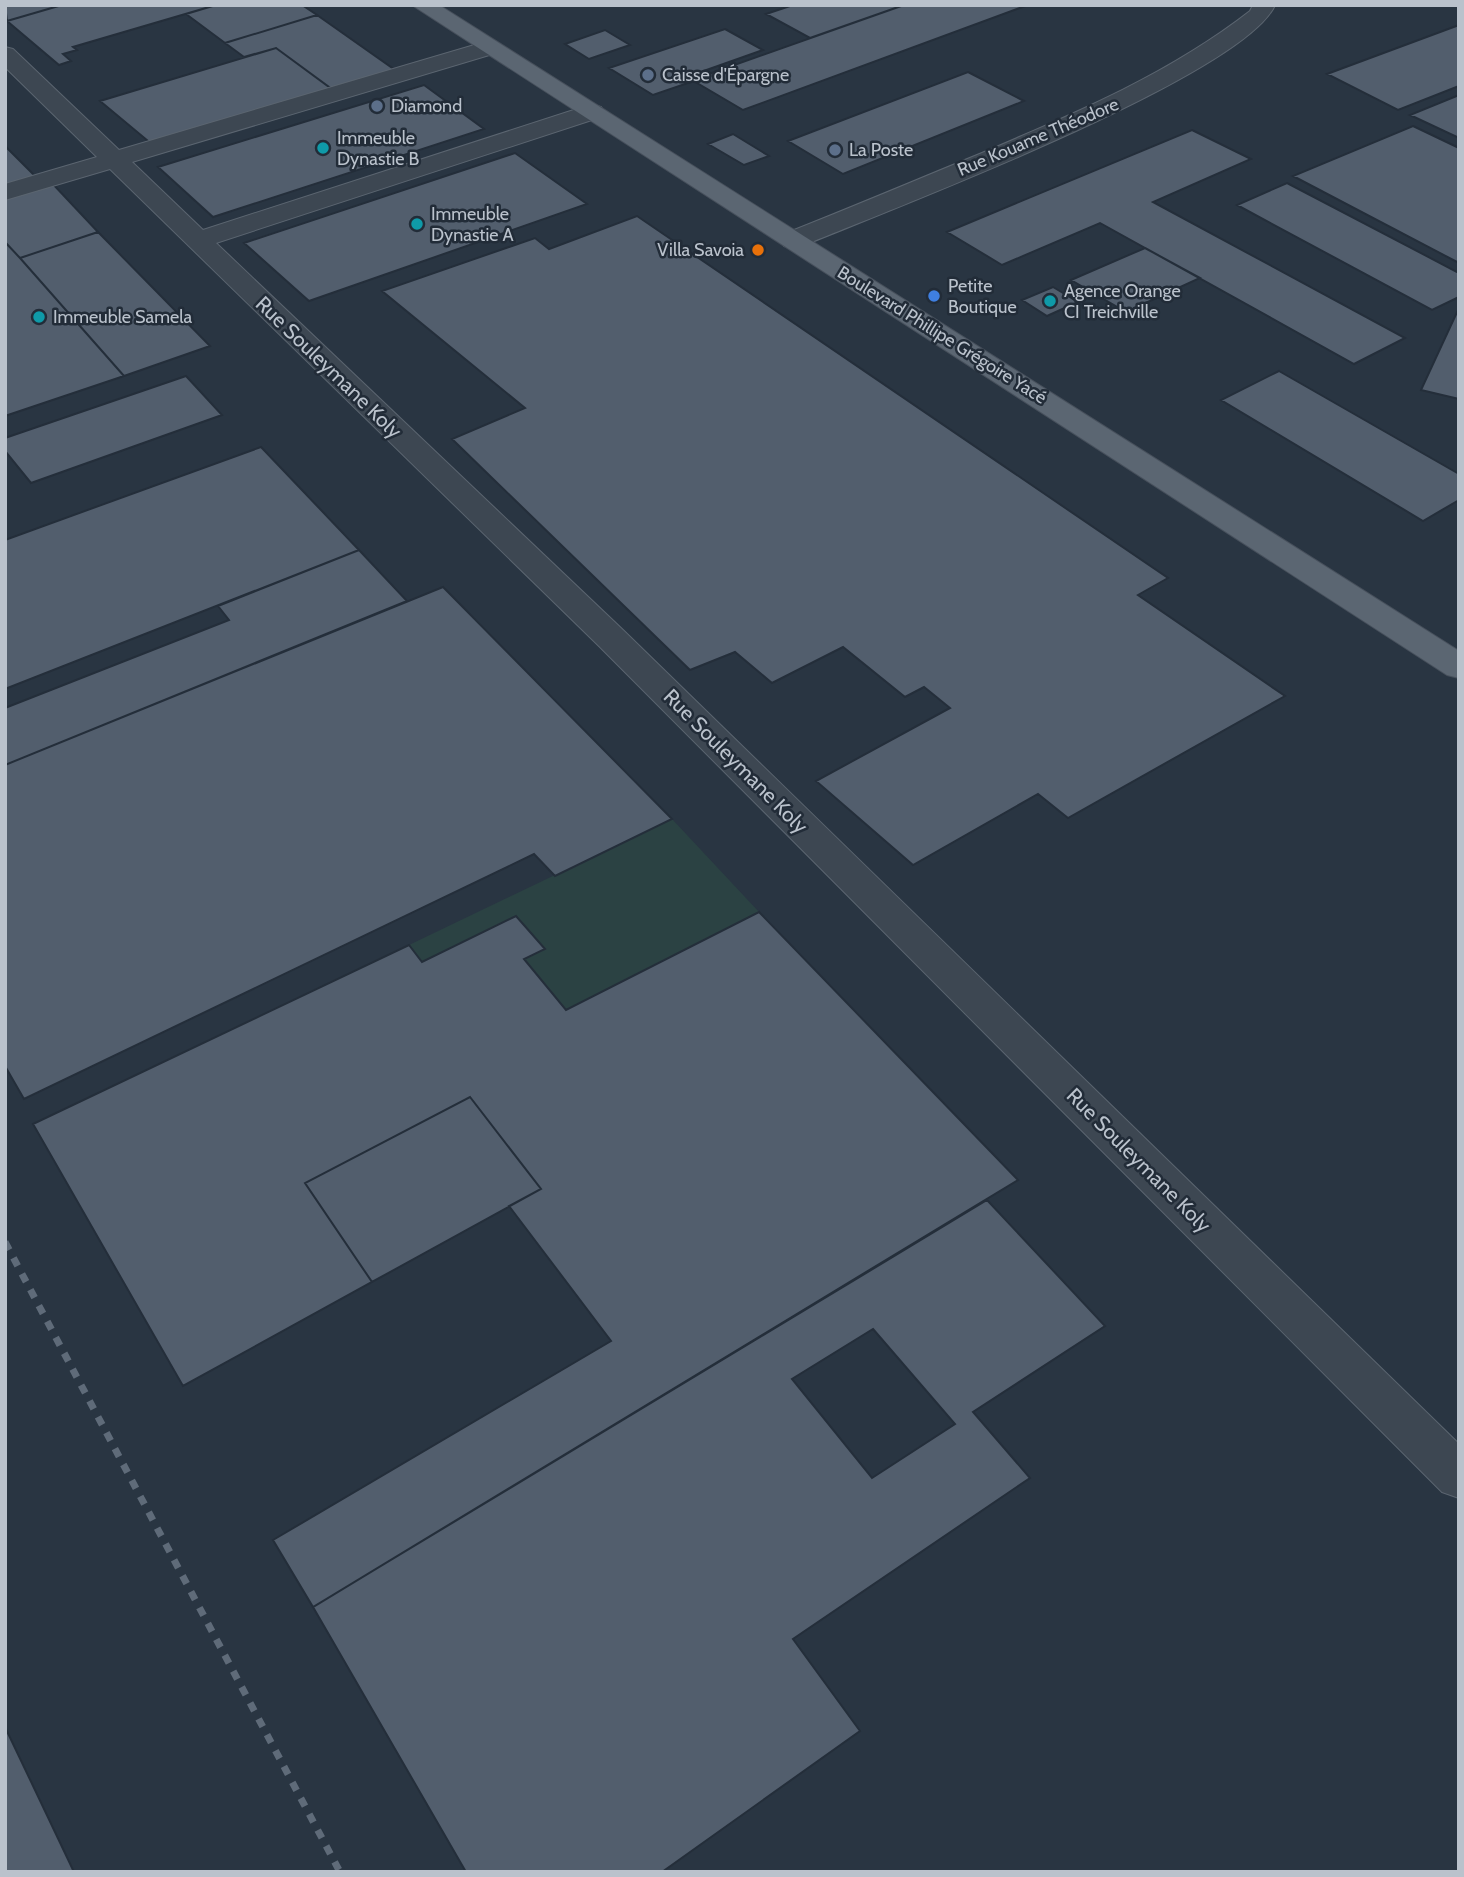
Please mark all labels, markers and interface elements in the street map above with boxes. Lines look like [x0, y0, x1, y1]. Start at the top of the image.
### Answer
place label: Caisse d'Épargne [662, 64, 789, 86]
marker: Caisse d'Épargne [640, 67, 656, 83]
street label: Rue Kouame Théodore [954, 93, 1122, 181]
place label: Diamond [391, 95, 462, 117]
marker: Diamond [369, 98, 385, 114]
place label: Immeuble Dynastie B [337, 127, 419, 170]
place label: La Poste [849, 139, 913, 161]
marker: Immeuble Dynastie B [315, 140, 331, 156]
marker: La Poste [827, 142, 843, 158]
place label: Immeuble Dynastie A [431, 203, 514, 246]
marker: Immeuble Dynastie A [409, 216, 425, 232]
place label: Villa Savoia [657, 239, 744, 261]
marker: Villa Savoia [750, 242, 766, 258]
street label: Boulevard Phillipe Grégoire Yacé [833, 261, 1051, 409]
place label: Petite Boutique [948, 275, 1017, 318]
place label: Agence Orange CI Treichville [1064, 280, 1181, 323]
marker: Petite Boutique [926, 288, 942, 304]
street label: Rue Souleymane Koly [251, 291, 408, 444]
marker: Agence Orange CI Treichville [1042, 293, 1058, 309]
place label: Immeuble Samela [53, 306, 192, 328]
marker: Immeuble Samela [31, 309, 47, 325]
street label: Rue Souleymane Koly [659, 684, 814, 839]
street label: Rue Souleymane Koly [1062, 1083, 1217, 1238]

